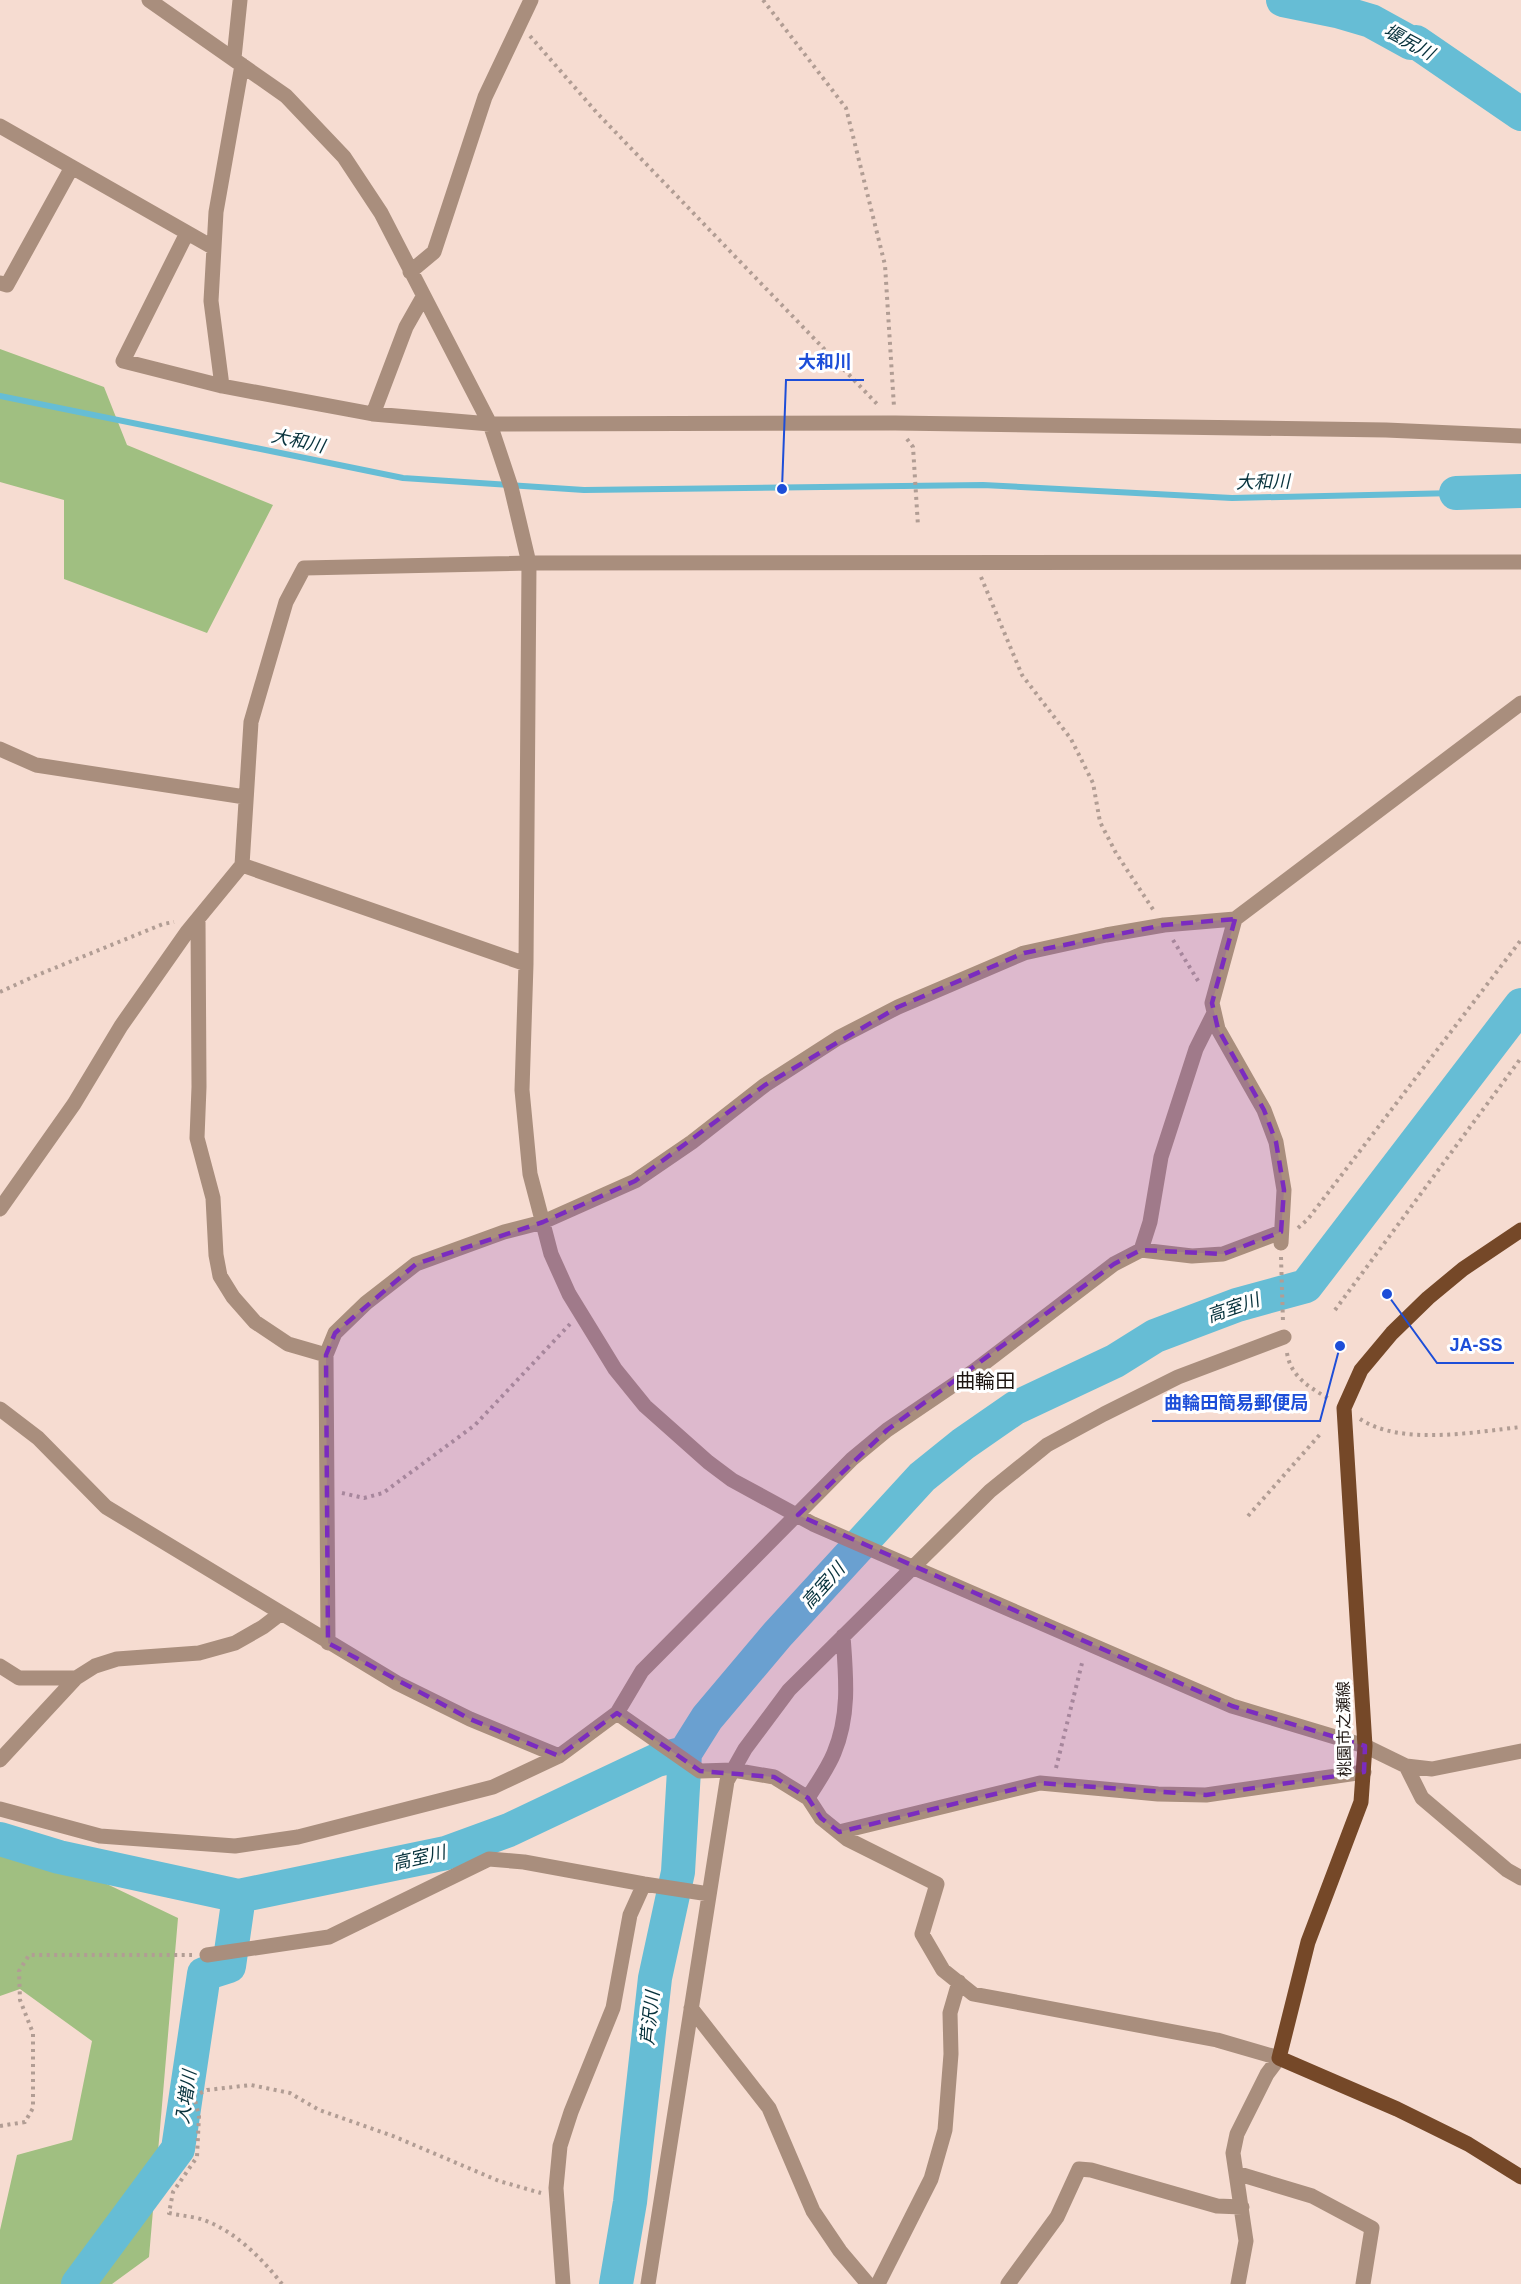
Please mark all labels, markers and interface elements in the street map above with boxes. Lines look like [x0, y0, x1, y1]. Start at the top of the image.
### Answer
water label: 堰尻川 [1381, 20, 1439, 65]
callout: 大和川 [786, 344, 864, 380]
text: 大和川 [798, 352, 852, 372]
water label: 大和川 [270, 426, 328, 457]
water label: 大和川 [1236, 471, 1292, 492]
water label: 高室川 [1204, 1289, 1264, 1326]
callout: JA-SS [1437, 1327, 1514, 1363]
text: JA-SS [1449, 1335, 1503, 1355]
district label: 曲輪田 [955, 1370, 1015, 1392]
callout: 曲輪田簡易郵便局 [1152, 1385, 1320, 1421]
text: 曲輪田簡易郵便局 [1164, 1393, 1308, 1413]
water label: 高室川 [798, 1558, 850, 1613]
street label: 桃園市之瀬線 [1335, 1681, 1353, 1777]
water label: 高室川 [390, 1842, 450, 1874]
water label: 芦沢川 [637, 1988, 663, 2046]
water label: 入増川 [172, 2067, 200, 2125]

